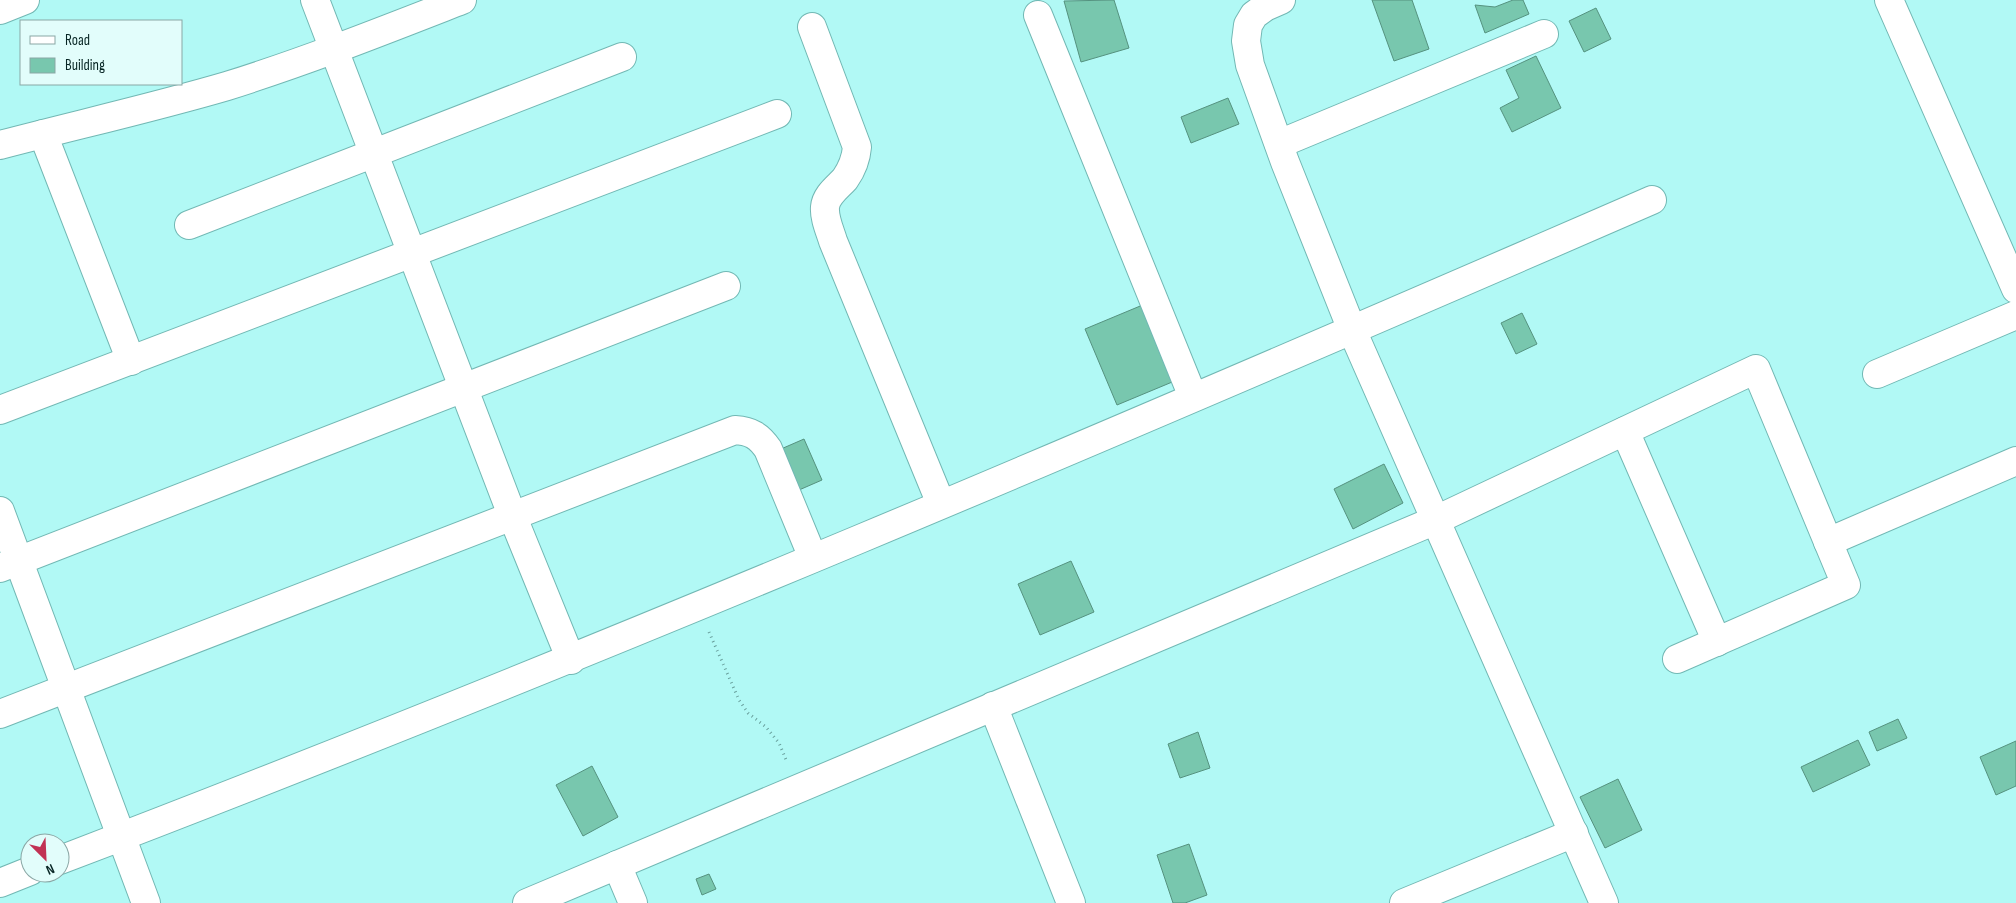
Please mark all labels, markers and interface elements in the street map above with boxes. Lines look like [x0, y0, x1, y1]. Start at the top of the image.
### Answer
legend [20, 20, 182, 85]
text: Road [65, 31, 90, 50]
text: Building [65, 56, 105, 75]
north arrow [20, 833, 70, 883]
text: N [43, 860, 57, 879]

